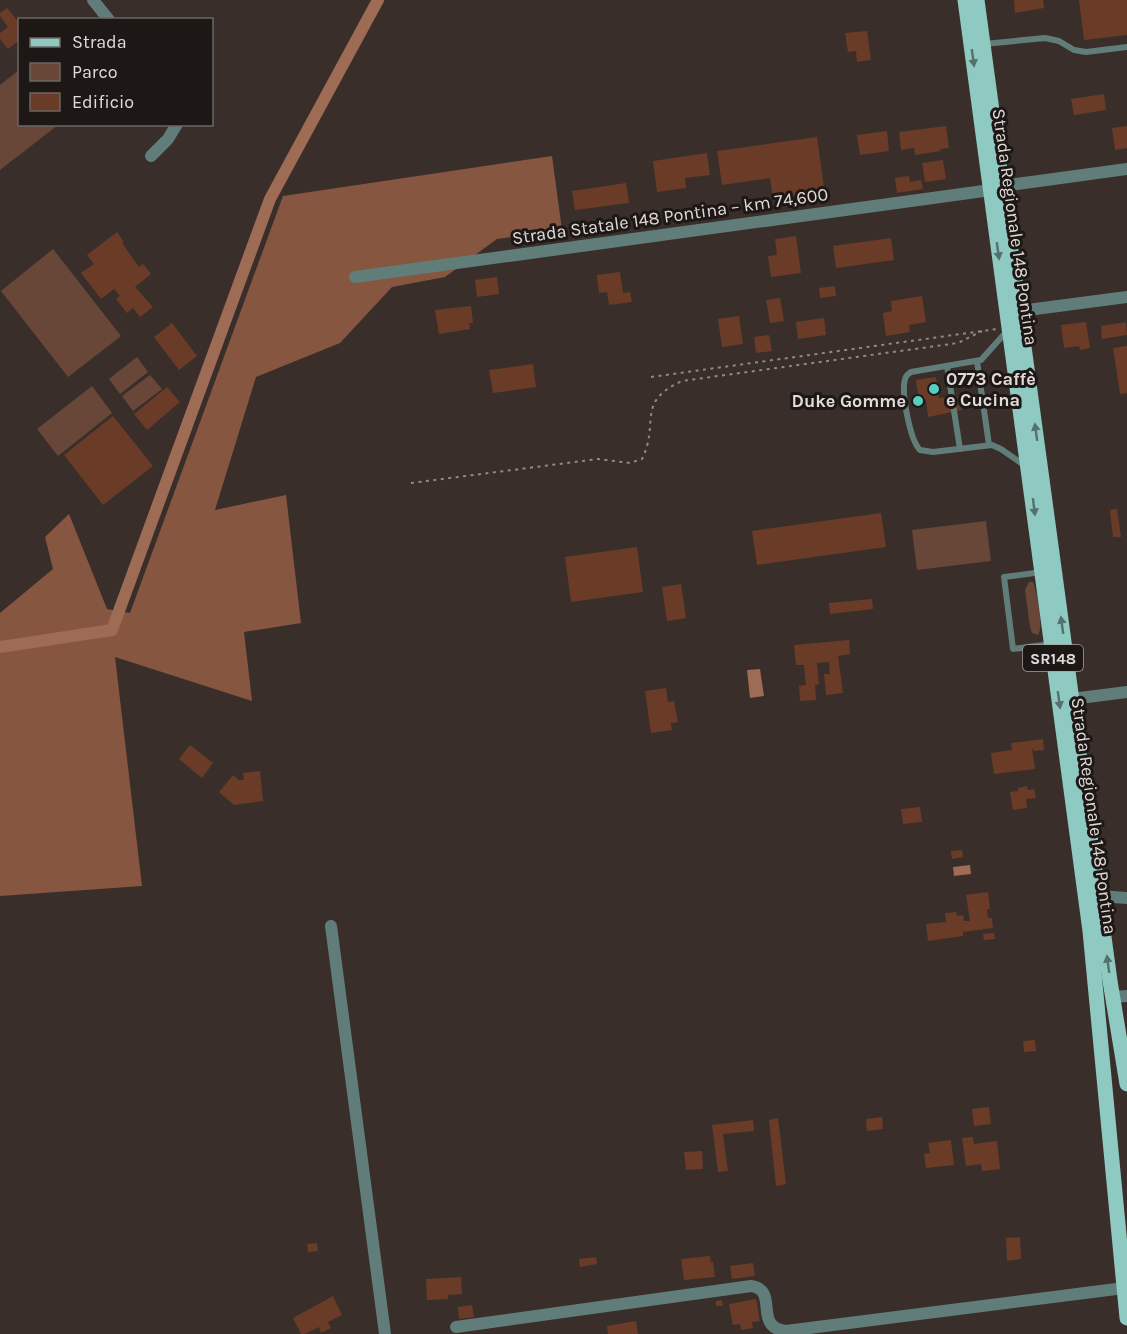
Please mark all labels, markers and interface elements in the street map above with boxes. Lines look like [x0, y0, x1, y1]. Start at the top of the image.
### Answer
legend [18, 18, 213, 126]
text: Strada [72, 31, 127, 53]
one-way arrow [968, 49, 977, 68]
text: Parco [72, 61, 118, 83]
text: Edificio [72, 91, 134, 113]
street label: Strada Regionale 148 Pontina [987, 107, 1043, 347]
street label: Strada Statale 148 Pontina – km 74,600 [511, 183, 829, 249]
one-way arrow [994, 242, 1003, 261]
place label: 0773 Caffè e Cucina [946, 368, 1036, 411]
marker: 0773 Caffè e Cucina [927, 382, 941, 396]
place label: Duke Gomme [792, 390, 906, 412]
marker: Duke Gomme [911, 394, 925, 408]
one-way arrow [1032, 423, 1041, 442]
one-way arrow [1029, 497, 1038, 516]
one-way arrow [1058, 616, 1067, 635]
road number: SR148 [1023, 645, 1083, 671]
one-way arrow [1054, 691, 1064, 710]
street label: Strada Regionale 148 Pontina [1066, 696, 1122, 936]
one-way arrow [1103, 955, 1112, 974]

